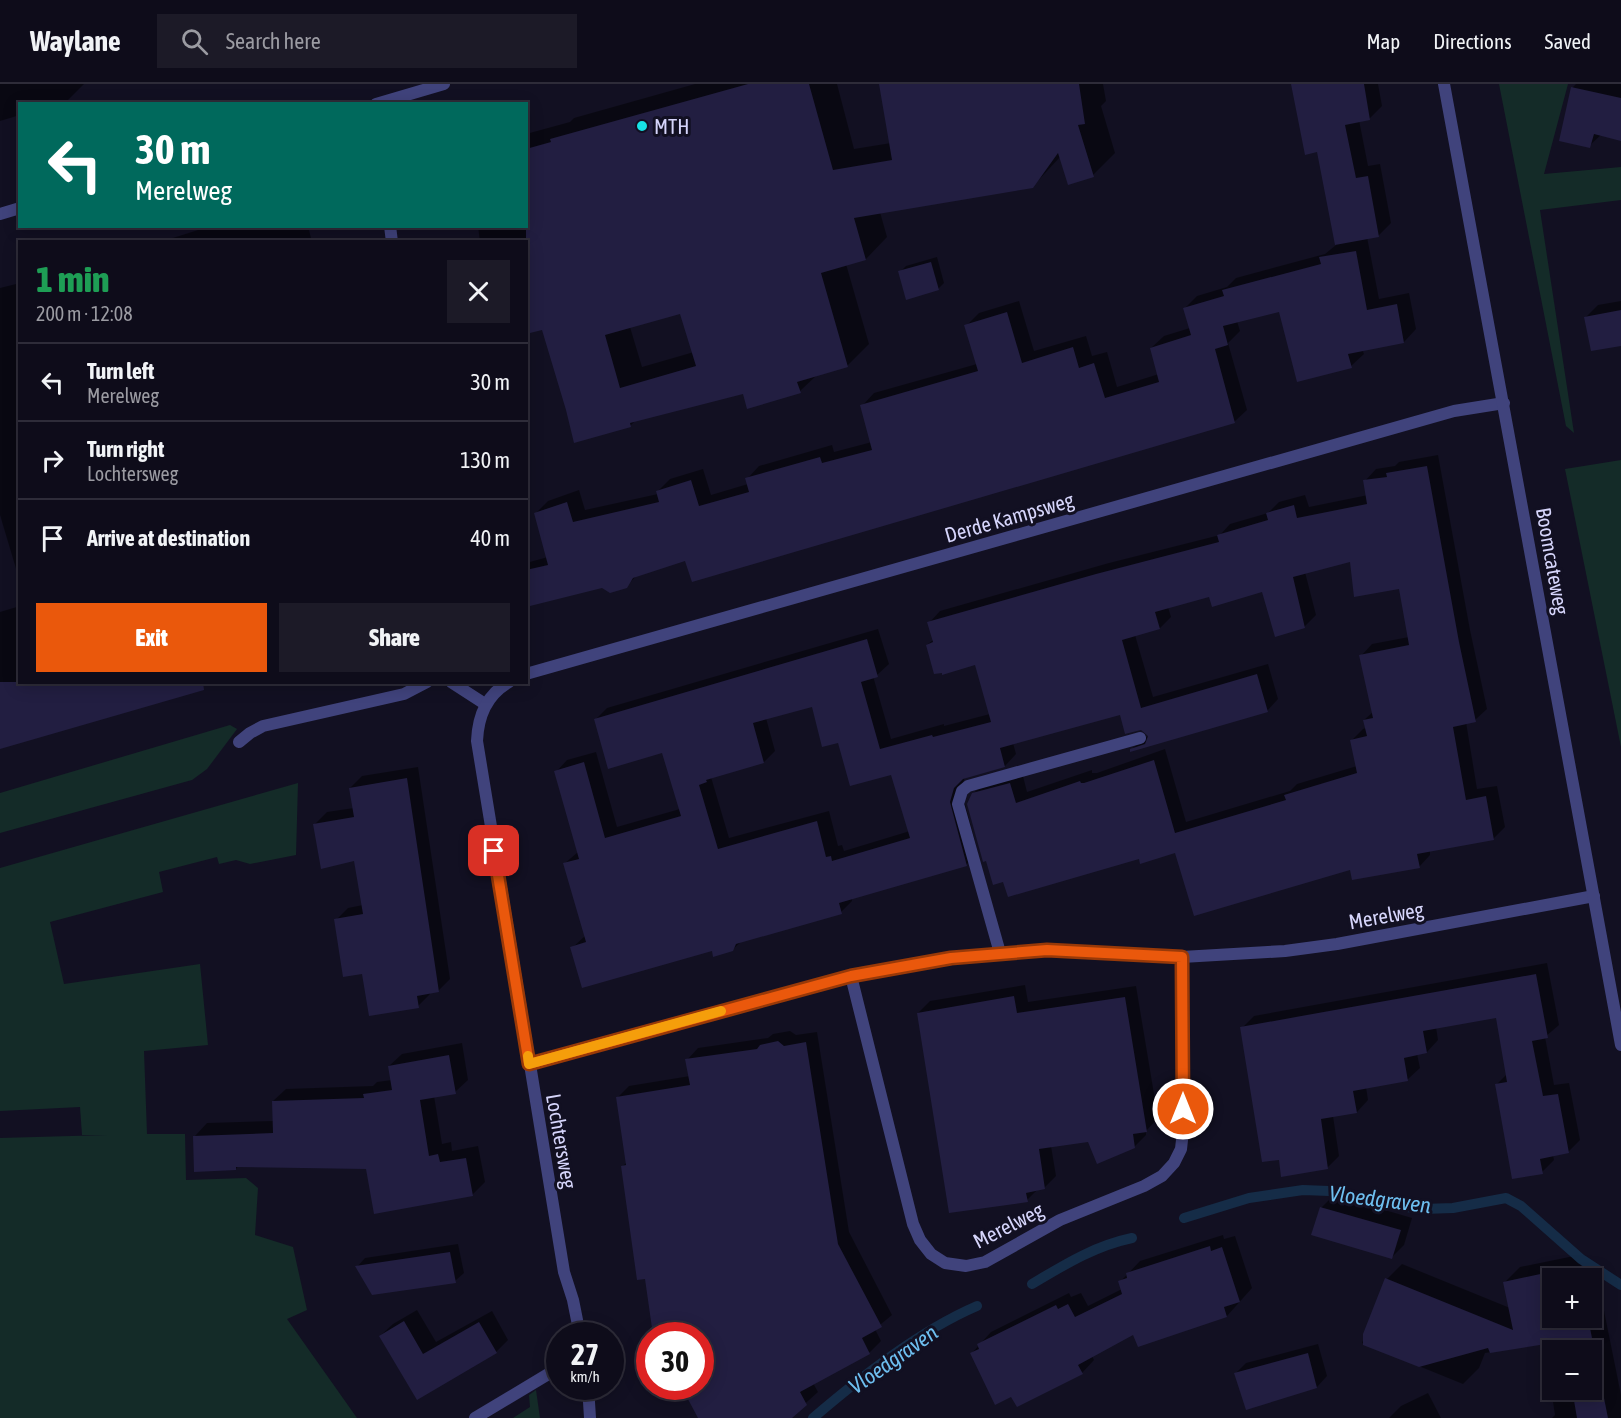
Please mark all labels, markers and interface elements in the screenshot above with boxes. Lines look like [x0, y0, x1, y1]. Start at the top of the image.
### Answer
search box [157, 14, 577, 68]
text: Waylane [30, 25, 121, 57]
icon: search [178, 25, 211, 58]
text: Search here [226, 28, 321, 54]
text: Map [1366, 29, 1400, 53]
text: Directions [1433, 29, 1512, 53]
text: Saved [1545, 29, 1591, 53]
place label: MTH [654, 114, 690, 138]
marker: MTH [635, 119, 649, 133]
text: 30 m [135, 125, 210, 173]
icon: left [36, 126, 114, 204]
text: Merelweg [135, 175, 232, 206]
text: 1 min [36, 258, 110, 300]
button: close [447, 260, 510, 323]
text: 200 m · 12:08 [36, 302, 133, 325]
text: Turn left [87, 358, 154, 384]
icon: left [36, 366, 69, 399]
text: 30 m [470, 369, 510, 395]
text: Merelweg [87, 384, 159, 407]
text: Turn right [87, 436, 164, 462]
icon: right [36, 444, 69, 477]
text: 130 m [460, 447, 510, 473]
text: Lochtersweg [87, 462, 178, 485]
street label: Derde Kampsweg [942, 487, 1076, 547]
street label: Boomcateweg [1532, 506, 1574, 616]
icon: arrive [36, 522, 69, 555]
text: Arrive at destination [87, 525, 250, 551]
text: 40 m [470, 525, 510, 551]
button: Exit [36, 603, 267, 672]
button: Share [279, 603, 510, 672]
pin [468, 825, 519, 876]
icon: arrive [477, 834, 510, 867]
street label: Merelweg [1347, 897, 1425, 933]
position arrow [1151, 1077, 1215, 1141]
street label: Lochtersweg [542, 1092, 582, 1190]
water label: Vloedgraven [1328, 1180, 1433, 1218]
street label: Merelweg [969, 1197, 1047, 1253]
map controls [1542, 1268, 1602, 1400]
button: + [1542, 1268, 1602, 1328]
water label: Vloedgraven [844, 1319, 943, 1399]
speed limit sign: 30 [636, 1322, 714, 1400]
text: 27 [571, 1337, 599, 1371]
button: − [1542, 1340, 1602, 1400]
text: km/h [570, 1368, 600, 1385]

